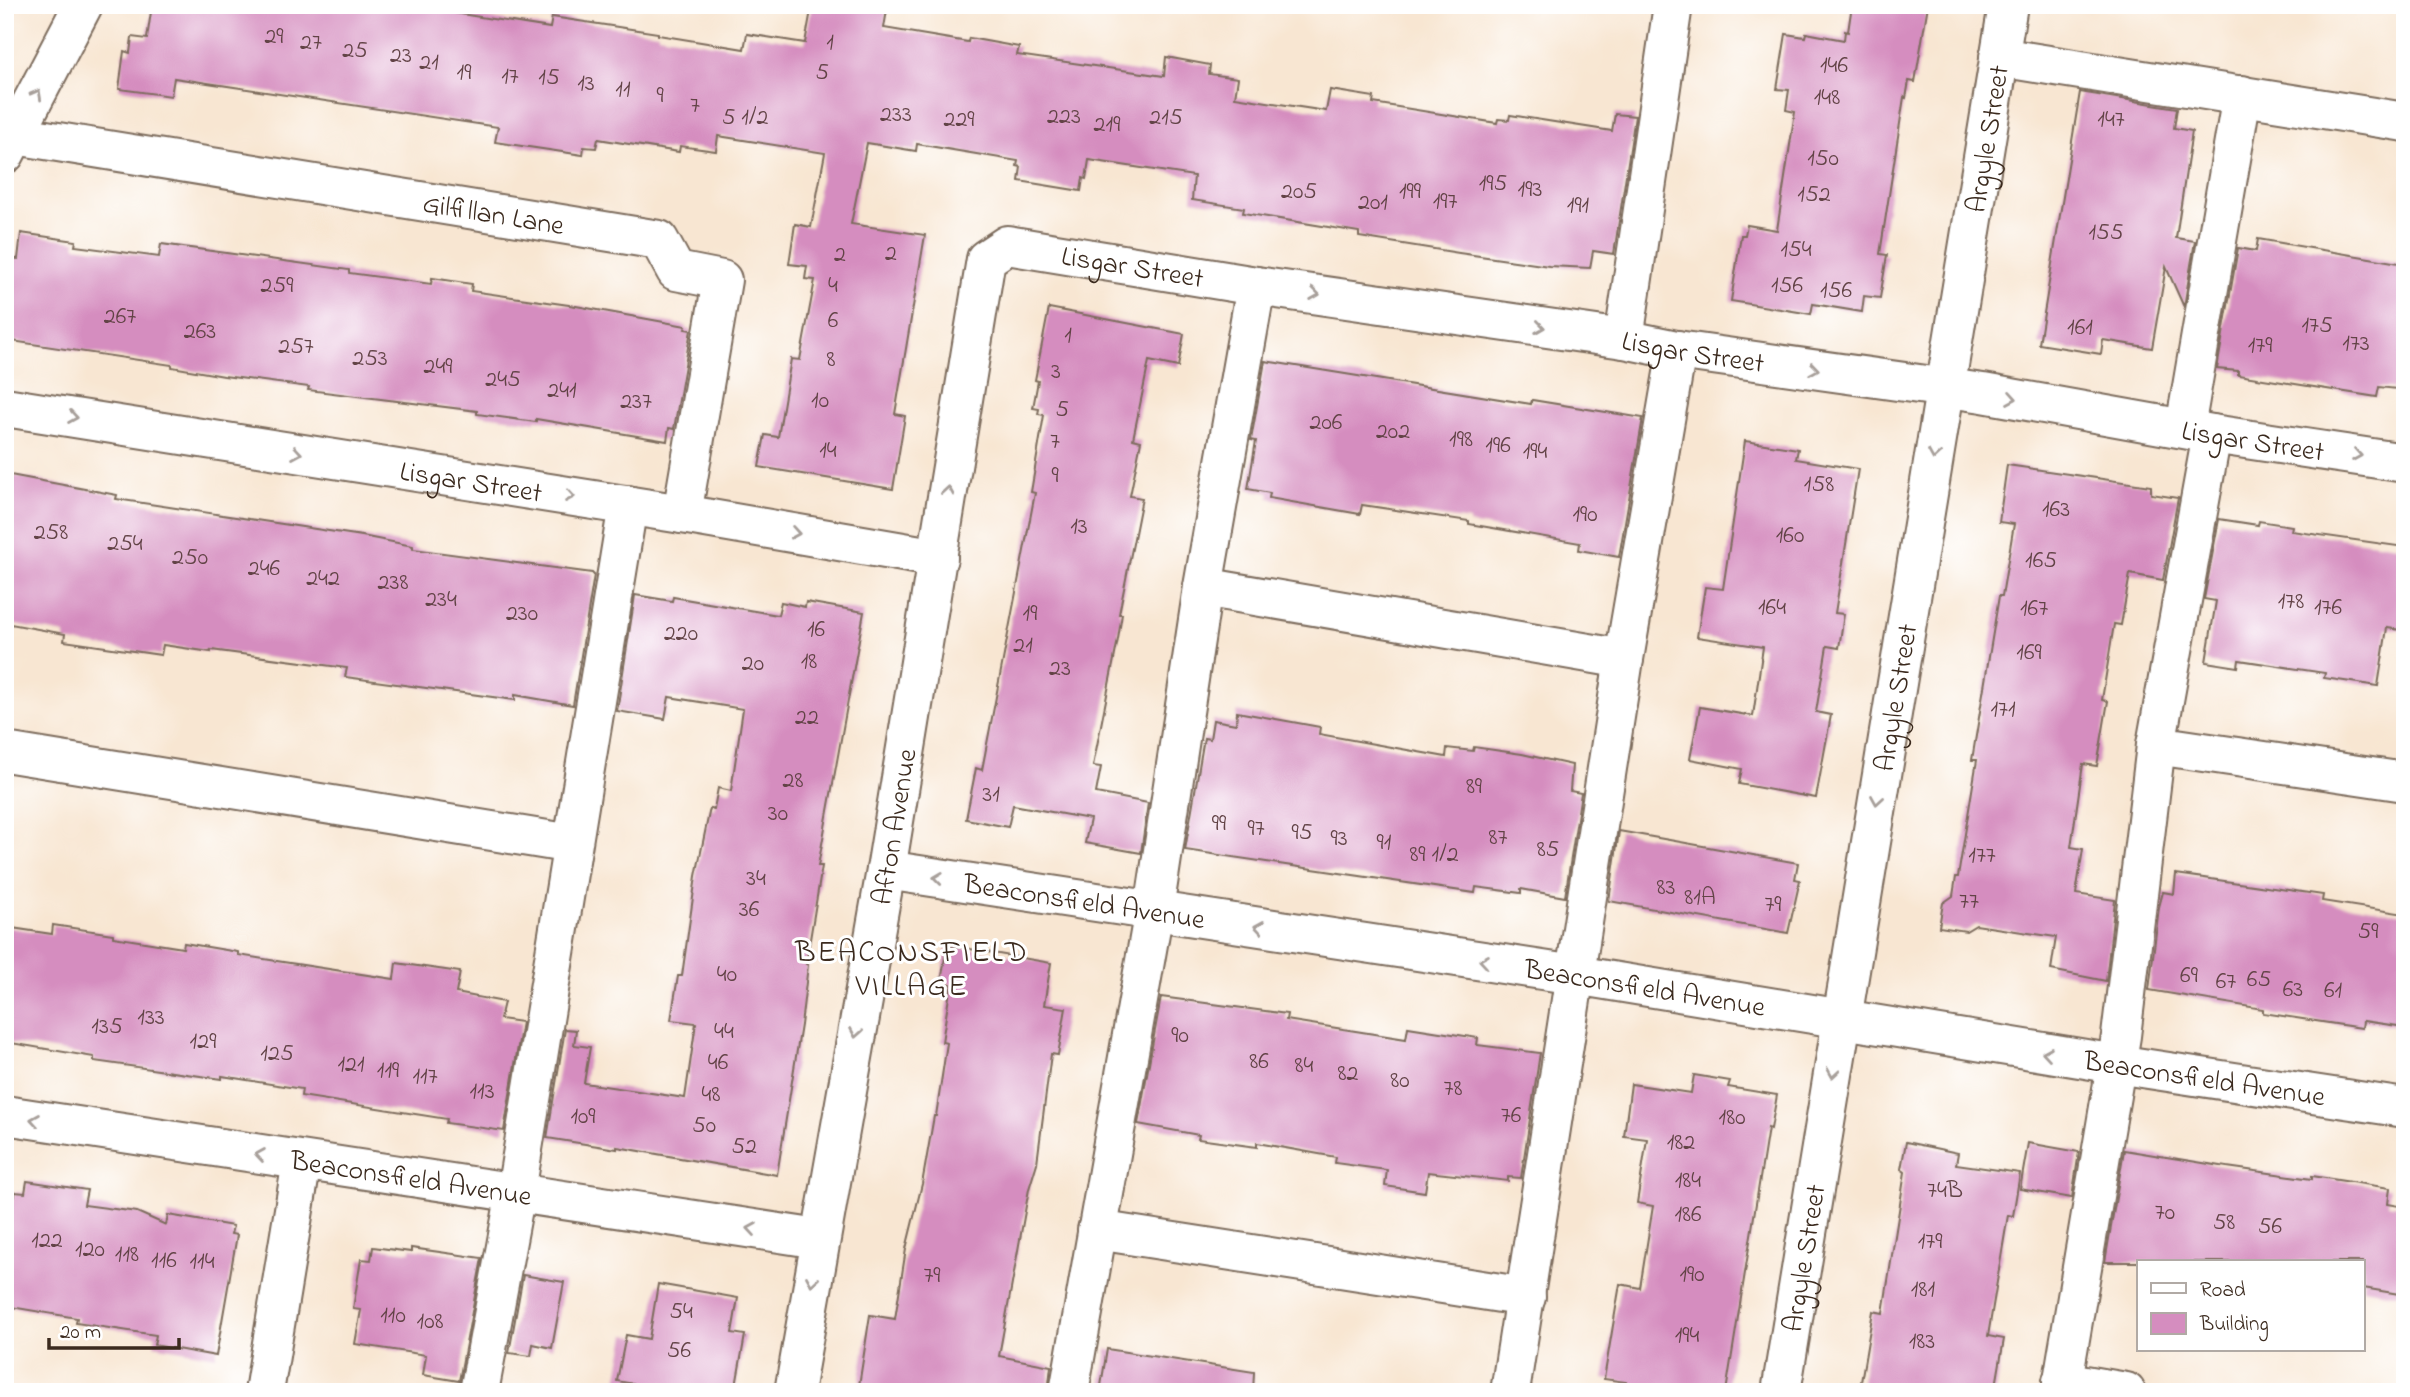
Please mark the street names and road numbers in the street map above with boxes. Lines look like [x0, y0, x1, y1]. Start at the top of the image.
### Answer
street label: Argyle Street [1957, 62, 2022, 216]
street label: Gilfillan Lane [419, 185, 567, 248]
street label: Lisgar Street [1058, 237, 1207, 301]
street label: Lisgar Street [1618, 322, 1767, 386]
street label: Lisgar Street [2178, 412, 2327, 475]
street label: Lisgar Street [396, 453, 545, 516]
street label: Argyle Street [1866, 621, 1930, 775]
street label: Afton Avenue [863, 746, 930, 909]
street label: Beaconsfield Avenue [960, 865, 1208, 942]
street label: Beaconsfield Avenue [1520, 950, 1768, 1030]
street label: Beaconsfield Avenue [2080, 1042, 2328, 1120]
street label: Beaconsfield Avenue [286, 1142, 535, 1219]
street label: Argyle Street [1774, 1182, 1839, 1335]

